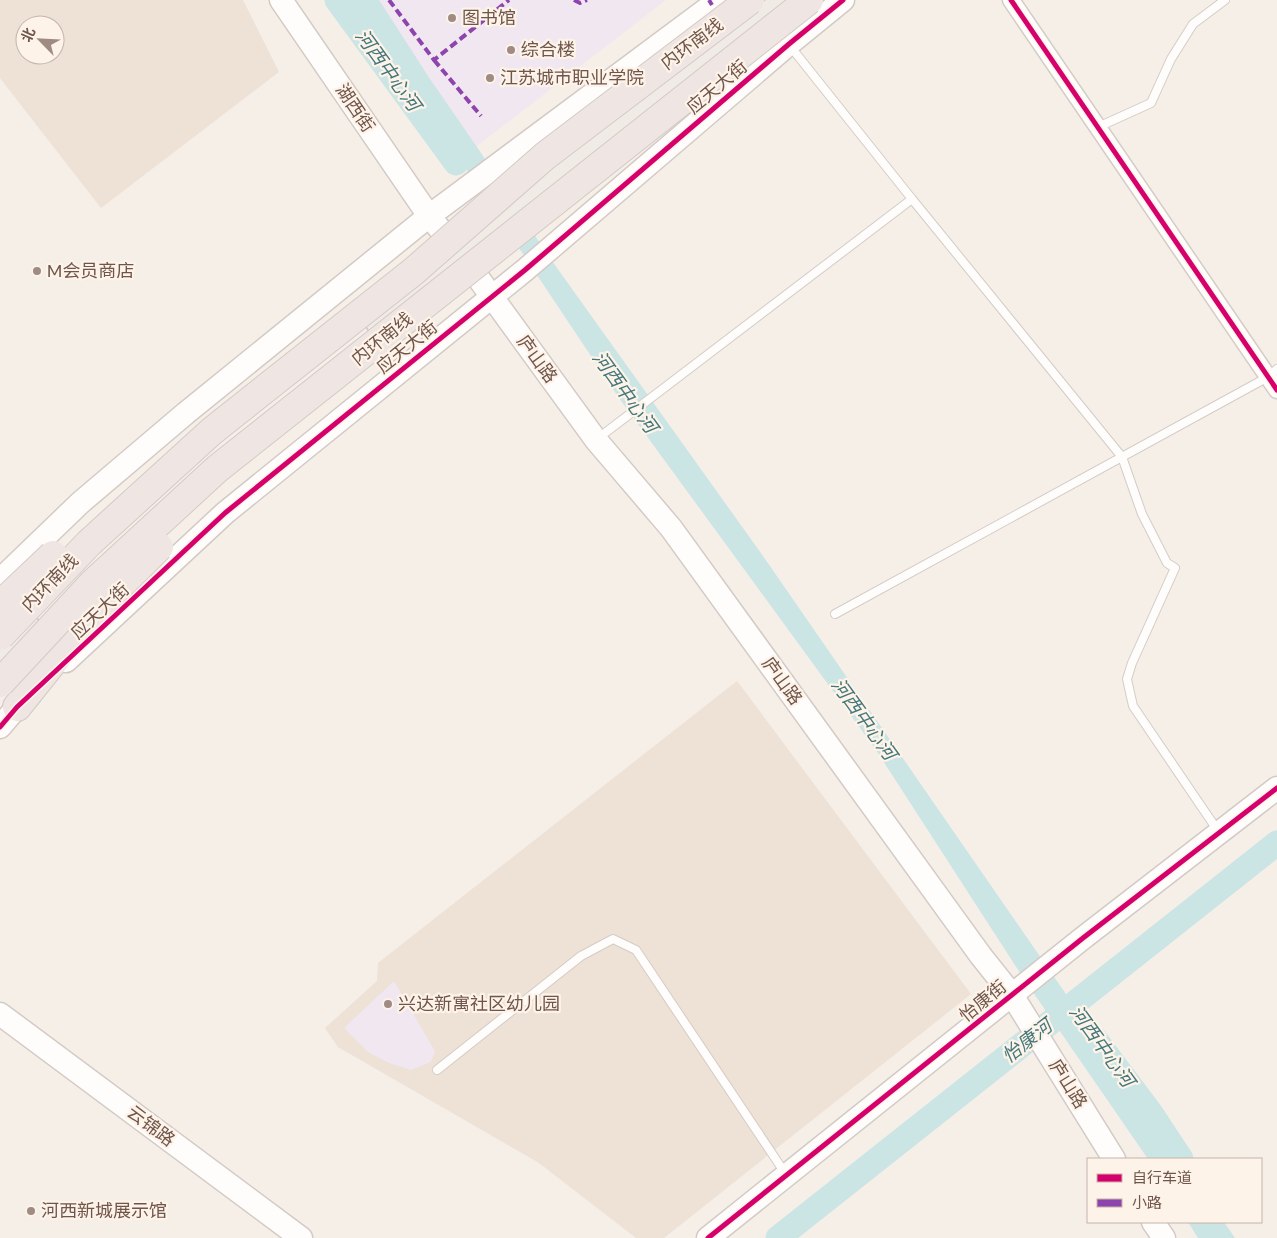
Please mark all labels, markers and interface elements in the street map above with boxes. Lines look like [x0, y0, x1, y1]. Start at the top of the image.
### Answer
place label: 图书馆 [462, 6, 516, 30]
marker: 图书馆 [446, 12, 458, 24]
street label: 内环南线 [656, 13, 728, 75]
north arrow [15, 15, 65, 65]
water label: 河西中心河 [350, 24, 428, 119]
text: 北 [17, 25, 39, 45]
place label: 综合楼 [521, 38, 575, 62]
marker: 综合楼 [505, 44, 517, 56]
street label: 应天大街 [682, 55, 752, 119]
place label: 江苏城市职业学院 [500, 66, 644, 90]
marker: 江苏城市职业学院 [484, 72, 496, 84]
street label: 湖西街 [330, 79, 380, 137]
place label: M会员商店 [47, 259, 134, 283]
marker: M会员商店 [31, 265, 43, 277]
street label: 内环南线 [346, 307, 418, 371]
street label: 应天大街 [371, 315, 443, 379]
street label: 庐山路 [511, 330, 563, 388]
water label: 河西中心河 [587, 346, 665, 441]
street label: 内环南线 [16, 549, 84, 617]
street label: 应天大街 [65, 578, 135, 644]
street label: 庐山路 [756, 652, 808, 710]
water label: 河西中心河 [826, 673, 904, 768]
street label: 怡康街 [954, 975, 1012, 1027]
place label: 兴达新寓社区幼儿园 [398, 992, 560, 1016]
marker: 兴达新寓社区幼儿园 [382, 998, 394, 1010]
water label: 河西中心河 [1064, 1000, 1142, 1095]
water label: 怡康河 [997, 1011, 1060, 1068]
street label: 庐山路 [1044, 1055, 1092, 1113]
street label: 云锦路 [122, 1100, 180, 1152]
legend [1087, 1158, 1262, 1223]
text: 自行车道 [1132, 1168, 1192, 1188]
text: 小路 [1132, 1193, 1162, 1213]
place label: 河西新城展示馆 [41, 1199, 167, 1223]
marker: 河西新城展示馆 [25, 1205, 37, 1217]

